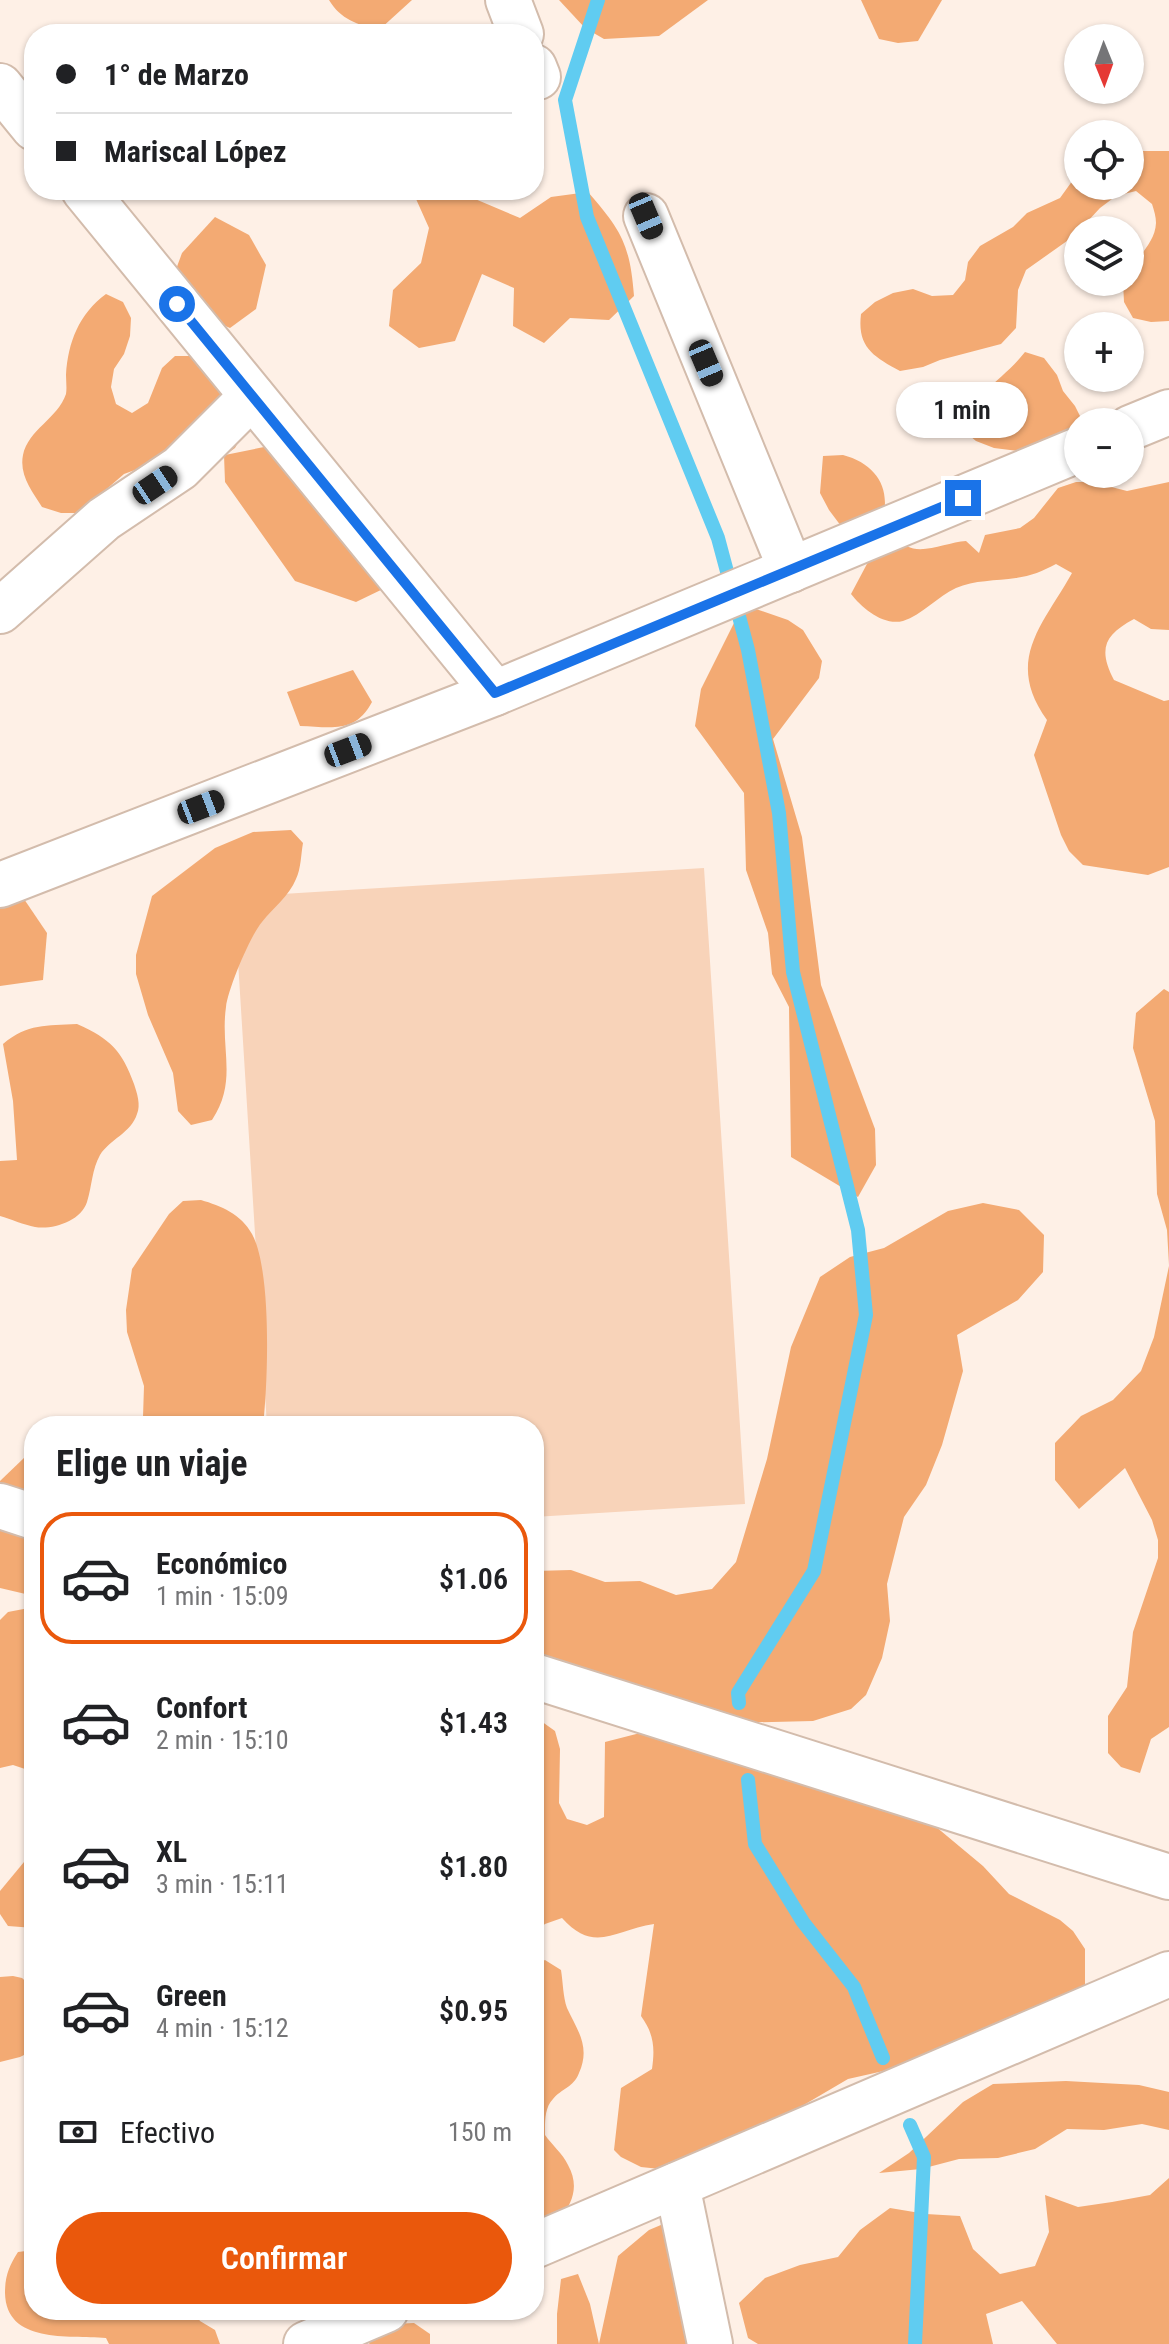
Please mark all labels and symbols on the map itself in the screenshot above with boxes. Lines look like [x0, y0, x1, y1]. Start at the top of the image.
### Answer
north arrow [1064, 24, 1144, 104]
car [626, 189, 666, 243]
route start [159, 286, 195, 322]
car [686, 336, 726, 390]
callout: 1 min [897, 382, 1029, 438]
car [128, 462, 182, 508]
route end [945, 480, 981, 516]
car [321, 730, 375, 770]
car [174, 787, 228, 827]

